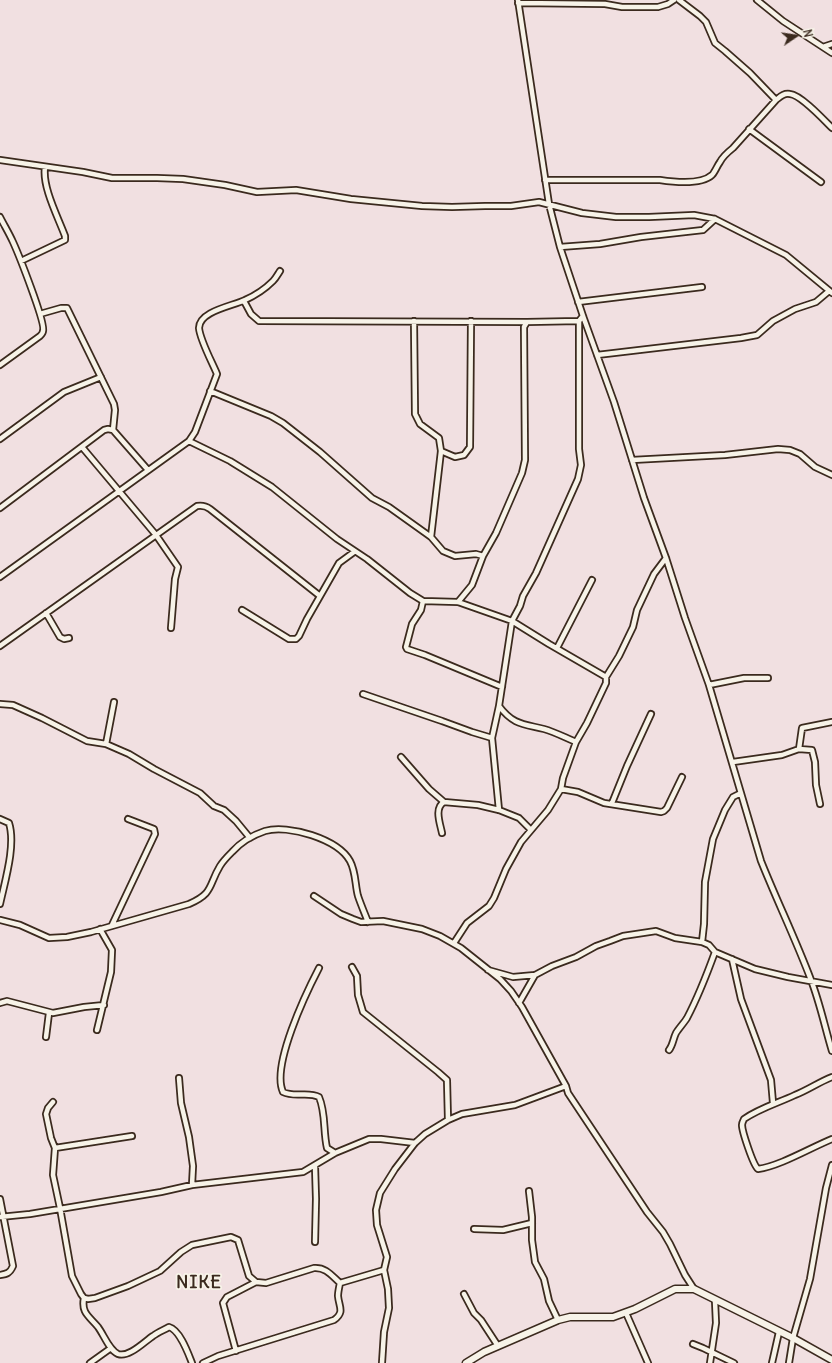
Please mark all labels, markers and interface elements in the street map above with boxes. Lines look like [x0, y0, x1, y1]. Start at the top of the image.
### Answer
north arrow [776, 16, 816, 56]
text: N [800, 28, 815, 39]
district label: NIKE [176, 1272, 222, 1294]

